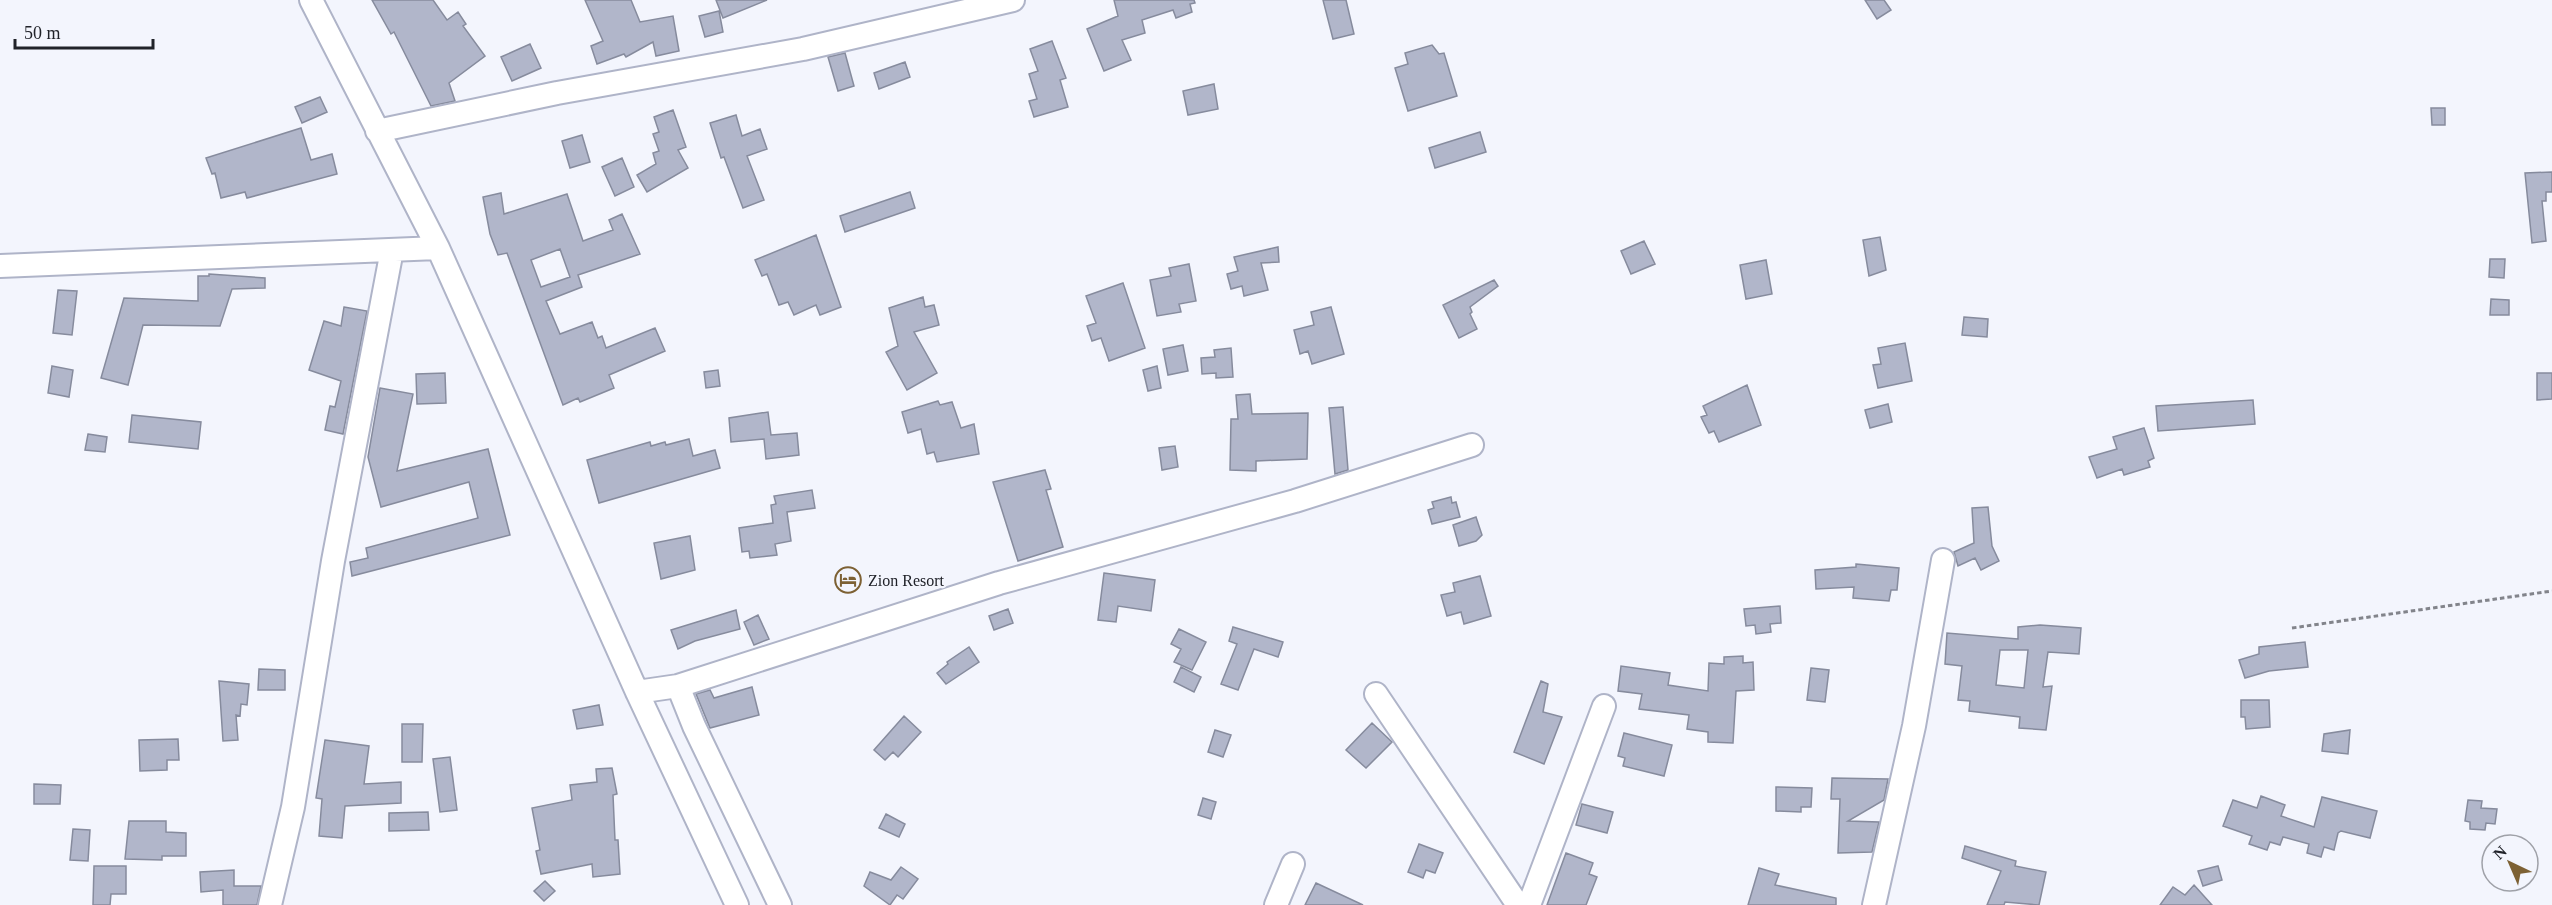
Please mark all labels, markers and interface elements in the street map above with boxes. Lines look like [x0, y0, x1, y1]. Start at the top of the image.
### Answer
scale bar [15, 12, 153, 50]
text: 50 m [24, 23, 61, 43]
hotel icon: Zion Resort [833, 565, 863, 595]
place label: Zion Resort [868, 572, 945, 589]
north arrow [2480, 833, 2540, 893]
text: N [2490, 842, 2510, 863]

